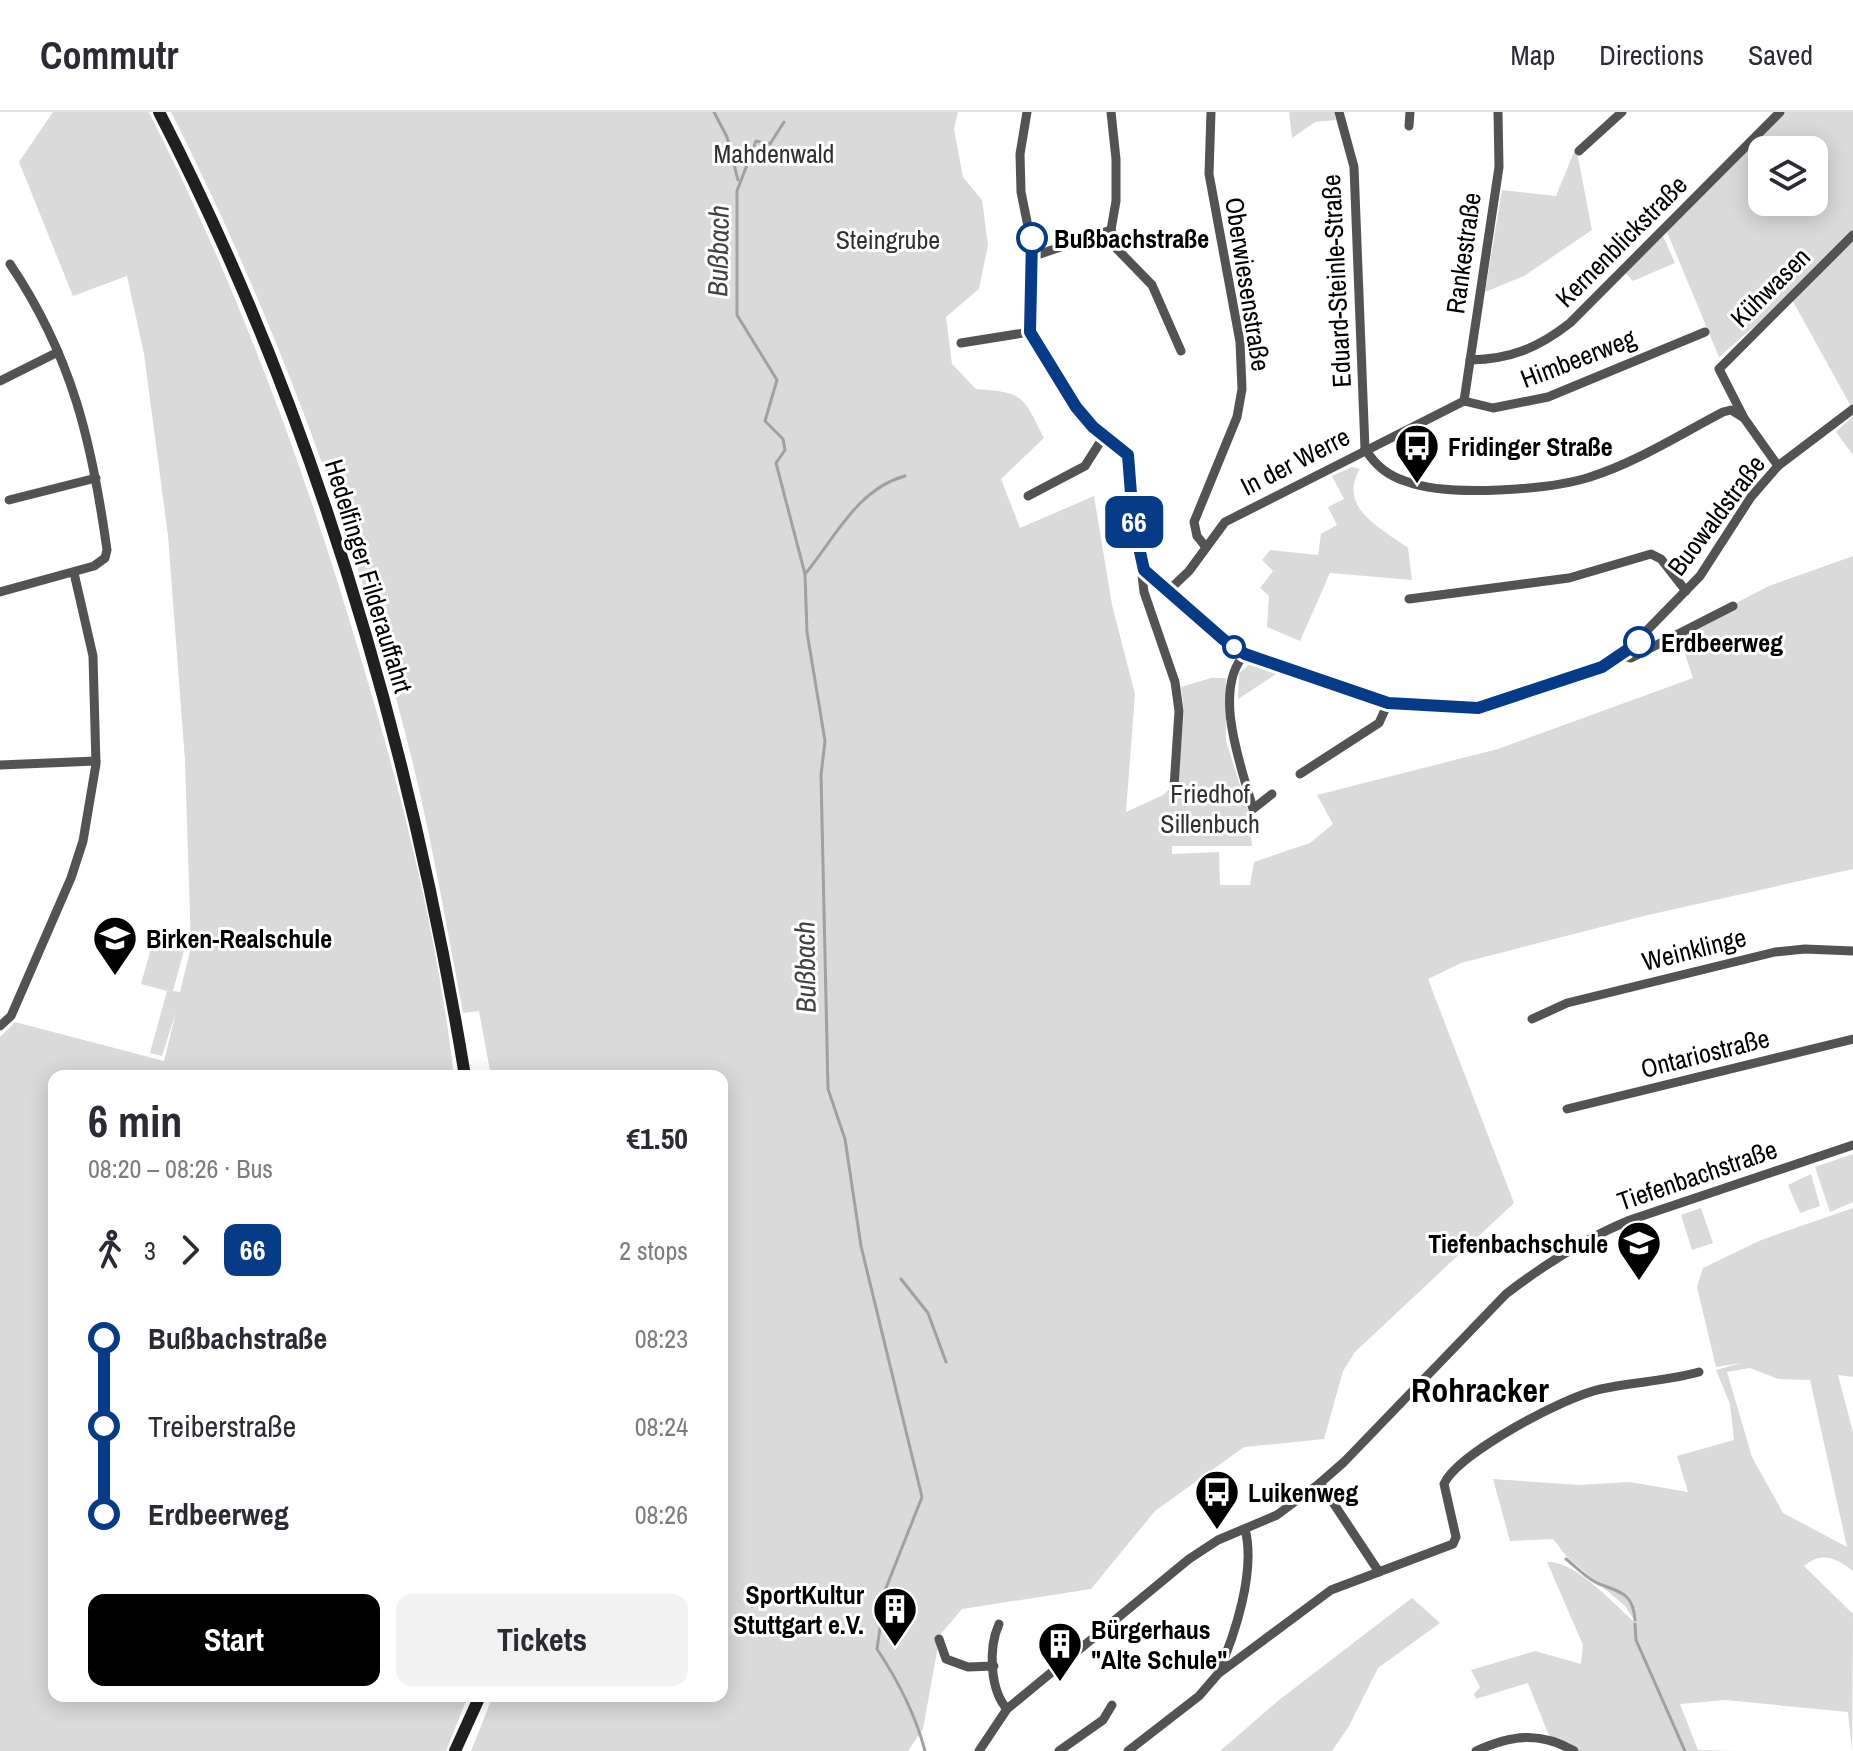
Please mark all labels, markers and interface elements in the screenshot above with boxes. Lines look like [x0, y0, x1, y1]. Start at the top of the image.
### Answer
text: Commutr [40, 30, 178, 81]
text: Map [1511, 36, 1555, 74]
text: Directions [1599, 36, 1704, 74]
text: Saved [1748, 36, 1813, 74]
park label: Mahdenwald [714, 136, 834, 171]
map controls [1748, 136, 1828, 216]
button: layers [1748, 136, 1828, 216]
street label: Kernenblickstraße [1547, 167, 1695, 315]
street label: Eduard-Steinle-Straße [1313, 174, 1359, 388]
street label: Rankestraße [1437, 190, 1489, 316]
street label: Oberwiesenstraße [1217, 195, 1279, 373]
water label: Bußbach [698, 205, 738, 297]
place label: Bußbachstraße [1054, 221, 1209, 256]
park label: Steingrube [836, 222, 940, 257]
marker: Bußbachstraße [1017, 223, 1047, 253]
street label: Kühwasen [1722, 239, 1818, 335]
street label: Himbeerweg [1515, 320, 1641, 396]
street label: In der Werre [1234, 419, 1356, 503]
bus stop icon: Fridinger Straße [1393, 422, 1441, 485]
place label: Fridinger Straße [1448, 429, 1613, 464]
street label: Buowaldstraße [1659, 448, 1773, 582]
street label: Hedelfinger Filderauffahrt [317, 455, 421, 697]
line badge: 66 [1098, 496, 1170, 548]
text: 66 [1121, 503, 1147, 541]
place label: Erdbeerweg [1661, 625, 1783, 660]
marker: Erdbeerweg [1624, 627, 1654, 657]
unlabelled marker [1223, 636, 1245, 658]
park label: Friedhof Sillenbuch [1160, 776, 1260, 841]
school or university icon: Birken-Realschule [91, 914, 139, 977]
street label: Weinklinge [1638, 919, 1750, 979]
place label: Birken-Realschule [146, 921, 332, 956]
water label: Bußbach [785, 921, 825, 1013]
street label: Ontariostraße [1637, 1020, 1773, 1086]
text: 6 min [88, 1091, 182, 1151]
text: €1.50 [626, 1118, 688, 1158]
street label: Tiefenbachstraße [1613, 1131, 1781, 1219]
text: 08:20 – 08:26 · Bus [88, 1151, 273, 1186]
school or university icon: Tiefenbachschule [1615, 1219, 1663, 1282]
place label: Tiefenbachschule [1428, 1226, 1608, 1261]
icon: walk [88, 1228, 132, 1272]
icon: forward [168, 1228, 212, 1272]
text: 66 [240, 1231, 265, 1269]
text: 3 [144, 1233, 156, 1268]
text: 2 stops [619, 1233, 688, 1268]
text: Bußbachstraße [148, 1318, 327, 1358]
text: 08:23 [635, 1321, 688, 1356]
district label: Rohracker [1411, 1367, 1549, 1413]
text: Treiberstraße [148, 1406, 296, 1446]
text: 08:24 [635, 1409, 688, 1444]
bus stop icon: Luikenweg [1193, 1468, 1241, 1531]
place label: Luikenweg [1248, 1475, 1358, 1510]
text: Erdbeerweg [148, 1494, 289, 1534]
text: 08:26 [635, 1497, 688, 1532]
place label: SportKultur Stuttgart e.V. [733, 1577, 865, 1642]
building icon: SportKultur Stuttgart e.V. [871, 1585, 919, 1648]
button: Start [88, 1594, 380, 1686]
button: Tickets [396, 1594, 688, 1686]
place label: Bürgerhaus "Alte Schule" [1091, 1612, 1227, 1677]
building icon: Bürgerhaus "Alte Schule" [1036, 1620, 1084, 1683]

